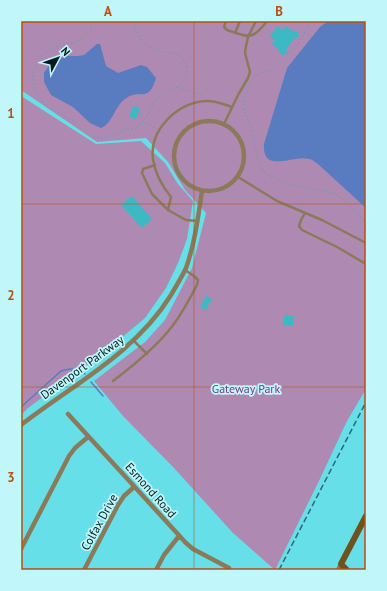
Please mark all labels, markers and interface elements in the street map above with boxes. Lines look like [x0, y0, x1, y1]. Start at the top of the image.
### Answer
text: A [104, 3, 112, 20]
text: B [275, 3, 283, 20]
north arrow [38, 38, 78, 78]
text: N [58, 44, 73, 59]
text: 1 [7, 105, 15, 122]
text: 2 [7, 287, 15, 304]
street label: Davenport Parkway [37, 332, 127, 402]
park label: Gateway Park [212, 381, 280, 396]
street label: Esmond Road [122, 459, 180, 521]
text: 3 [7, 469, 15, 486]
street label: Colfax Drive [77, 491, 121, 553]

